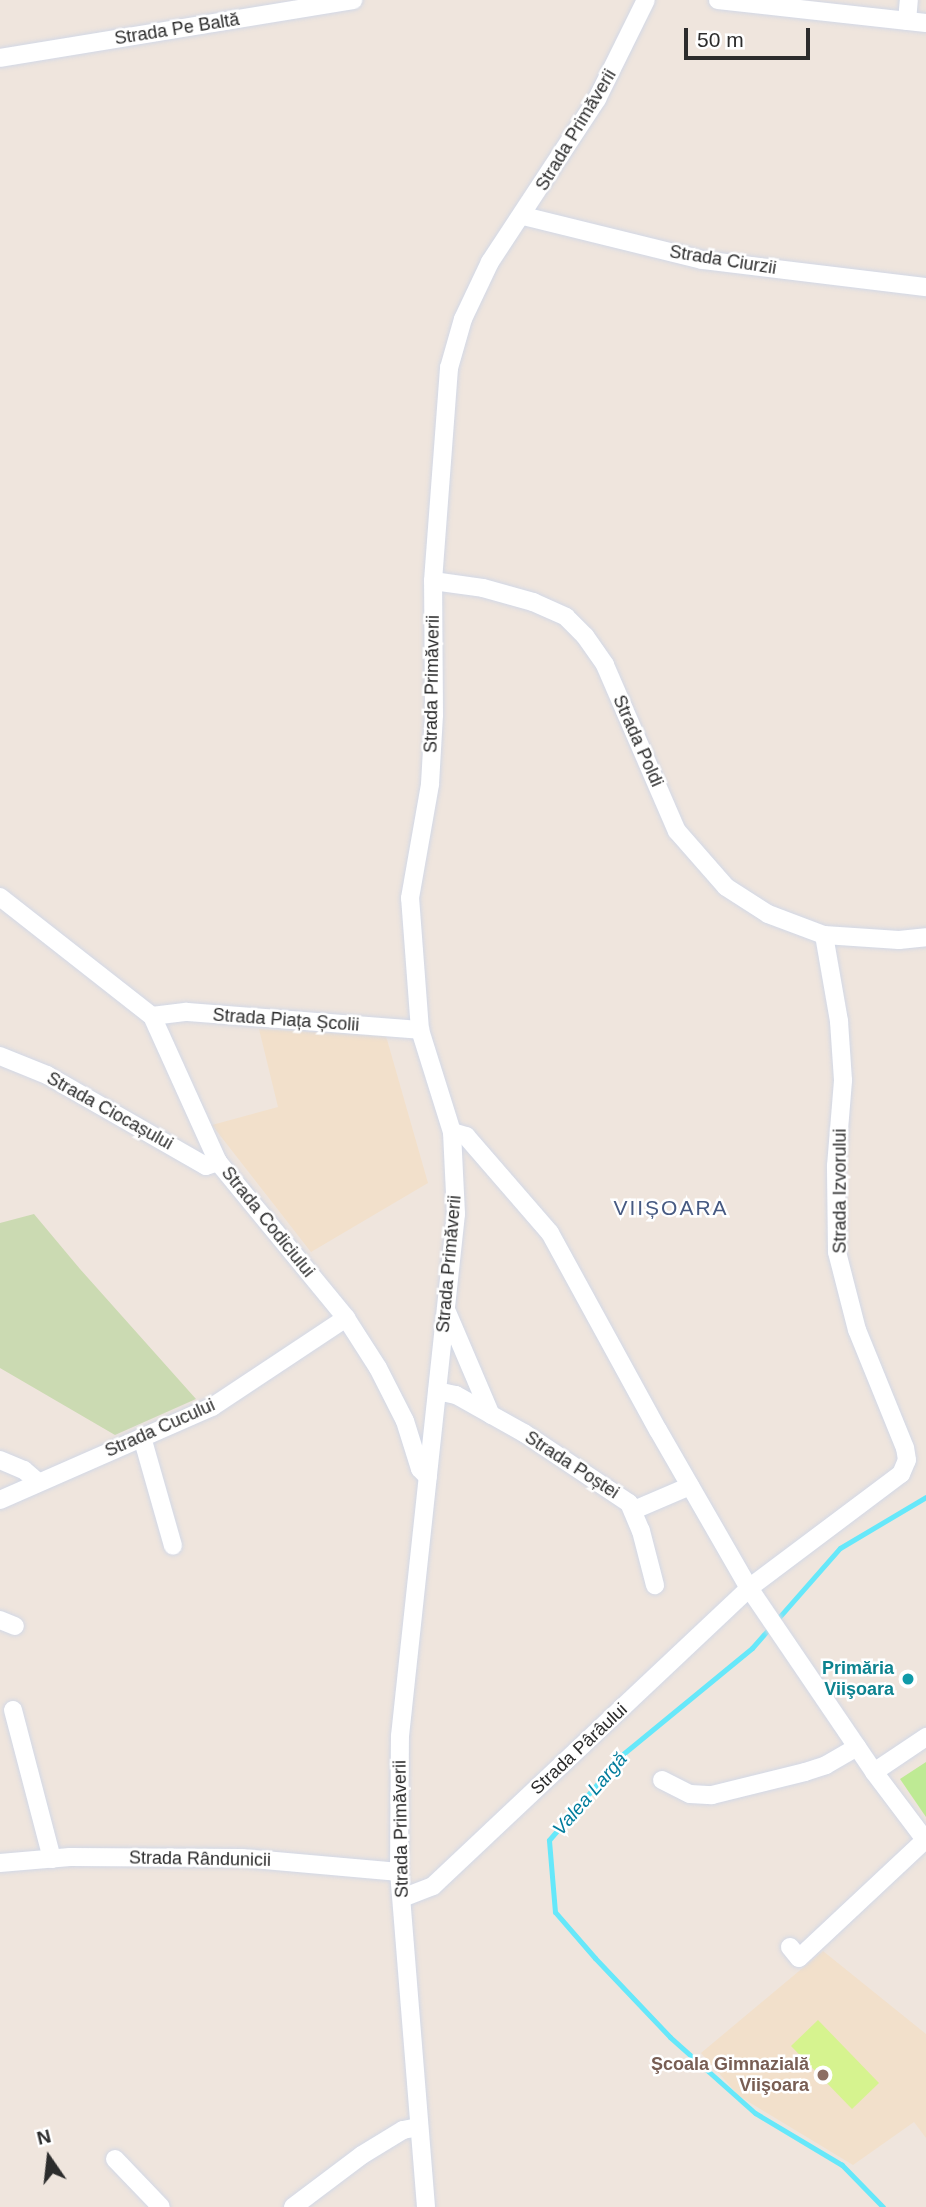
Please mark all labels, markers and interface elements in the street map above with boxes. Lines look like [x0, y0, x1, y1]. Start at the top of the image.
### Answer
street label: Strada Pe Baltă [113, 8, 241, 50]
scale bar [688, 14, 814, 58]
text: 50 m [697, 28, 744, 51]
street label: Strada Primăverii [531, 65, 621, 195]
street label: Strada Ciurzii [668, 241, 778, 279]
street label: Strada Primăverii [420, 615, 444, 753]
street label: Strada Poldi [608, 692, 668, 790]
street label: Strada Piața Școlii [212, 1004, 360, 1036]
street label: Strada Ciocașului [43, 1067, 177, 1155]
street label: Strada Izvorului [829, 1128, 851, 1254]
street label: Strada Codiciului [217, 1162, 319, 1282]
street label: Strada Primăverii [432, 1194, 466, 1334]
district label: VIIȘOARA [614, 1195, 728, 1221]
street label: Strada Cucului [102, 1394, 218, 1462]
street label: Strada Poștei [521, 1427, 623, 1503]
place label: Primăria Viişoara [822, 1658, 894, 1700]
marker: Primăria Viişoara [900, 1671, 916, 1687]
street label: Strada Pârâului [526, 1699, 632, 1799]
water label: Valea Largă [548, 1748, 632, 1840]
street label: Strada Primăverii [389, 1760, 413, 1898]
street label: Strada Rândunicii [129, 1847, 271, 1871]
place label: Şcoala Gimnazială Viişoara [651, 2054, 809, 2096]
marker: Şcoala Gimnazială Viişoara [815, 2067, 831, 2083]
north arrow [14, 2123, 84, 2193]
text: N [35, 2125, 53, 2149]

